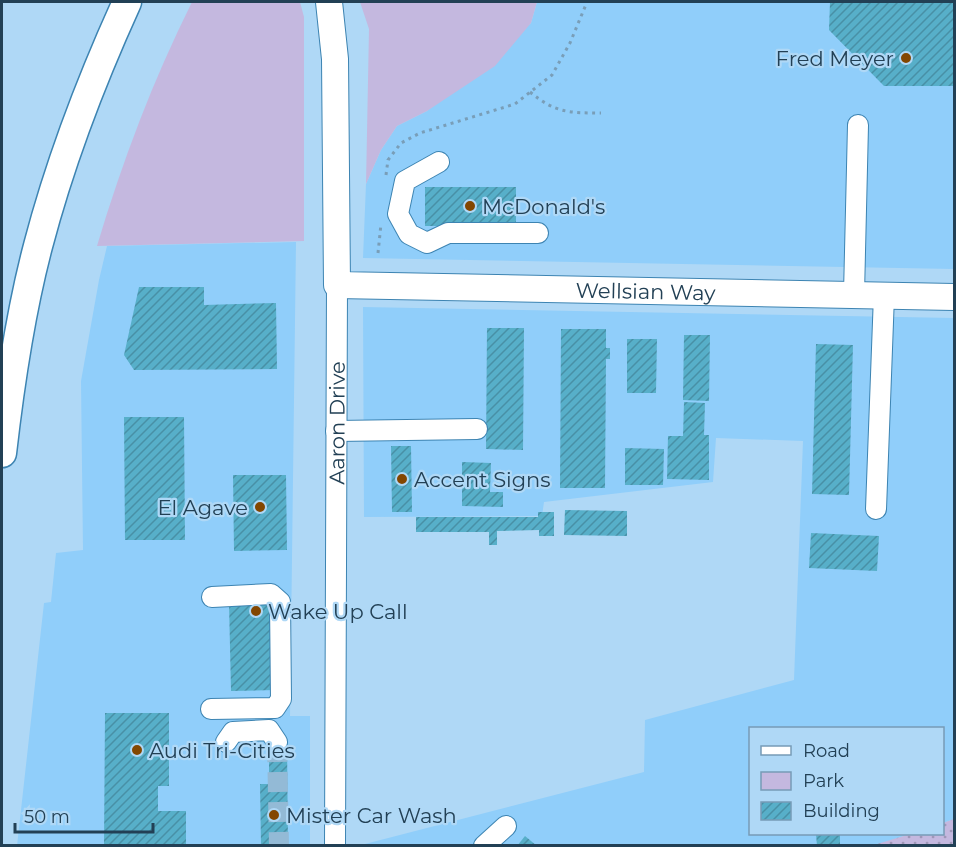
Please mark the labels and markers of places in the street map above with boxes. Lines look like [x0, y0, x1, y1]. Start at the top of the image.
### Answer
place label: Fred Meyer [776, 46, 894, 71]
marker: Fred Meyer [899, 51, 913, 65]
place label: McDonald's [482, 194, 605, 219]
marker: McDonald's [463, 199, 477, 213]
place label: Accent Signs [414, 467, 551, 492]
marker: Accent Signs [395, 472, 409, 486]
place label: El Agave [158, 495, 248, 520]
marker: El Agave [253, 500, 267, 514]
place label: Wake Up Call [268, 599, 408, 624]
marker: Wake Up Call [249, 604, 263, 618]
place label: Audi Tri-Cities [149, 738, 295, 763]
marker: Audi Tri-Cities [130, 743, 144, 757]
place label: Mister Car Wash [286, 803, 457, 828]
marker: Mister Car Wash [267, 808, 281, 822]

